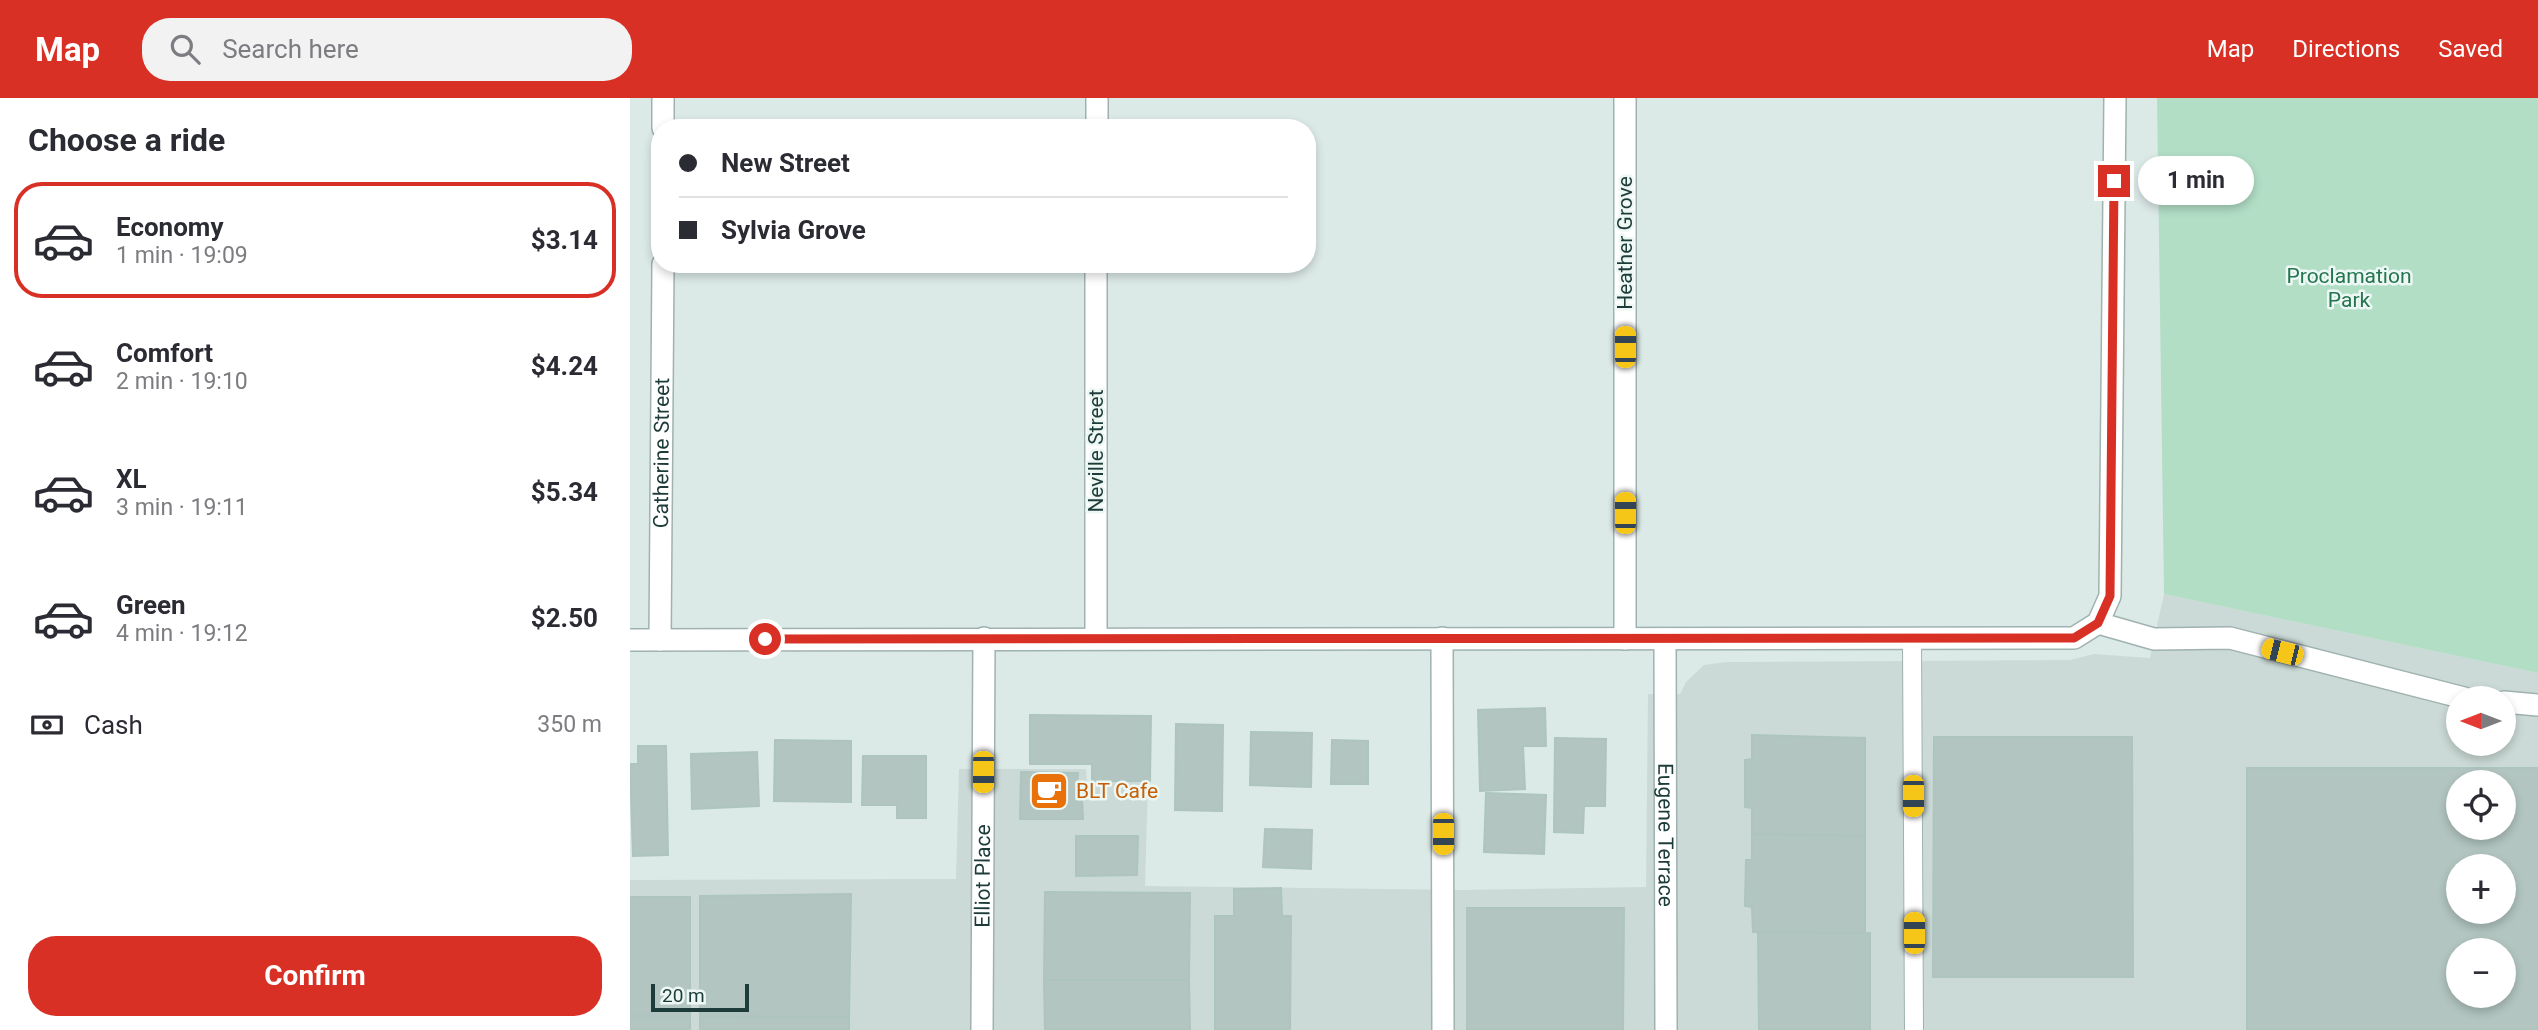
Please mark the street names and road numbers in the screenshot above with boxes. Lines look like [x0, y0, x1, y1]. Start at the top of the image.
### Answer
street label: Heather Grove [1613, 176, 1637, 310]
street label: Catherine Street [649, 378, 674, 528]
street label: Neville Street [1084, 389, 1108, 513]
street label: Eugene Terrace [1653, 763, 1678, 907]
street label: Elliot Place [971, 824, 995, 928]

